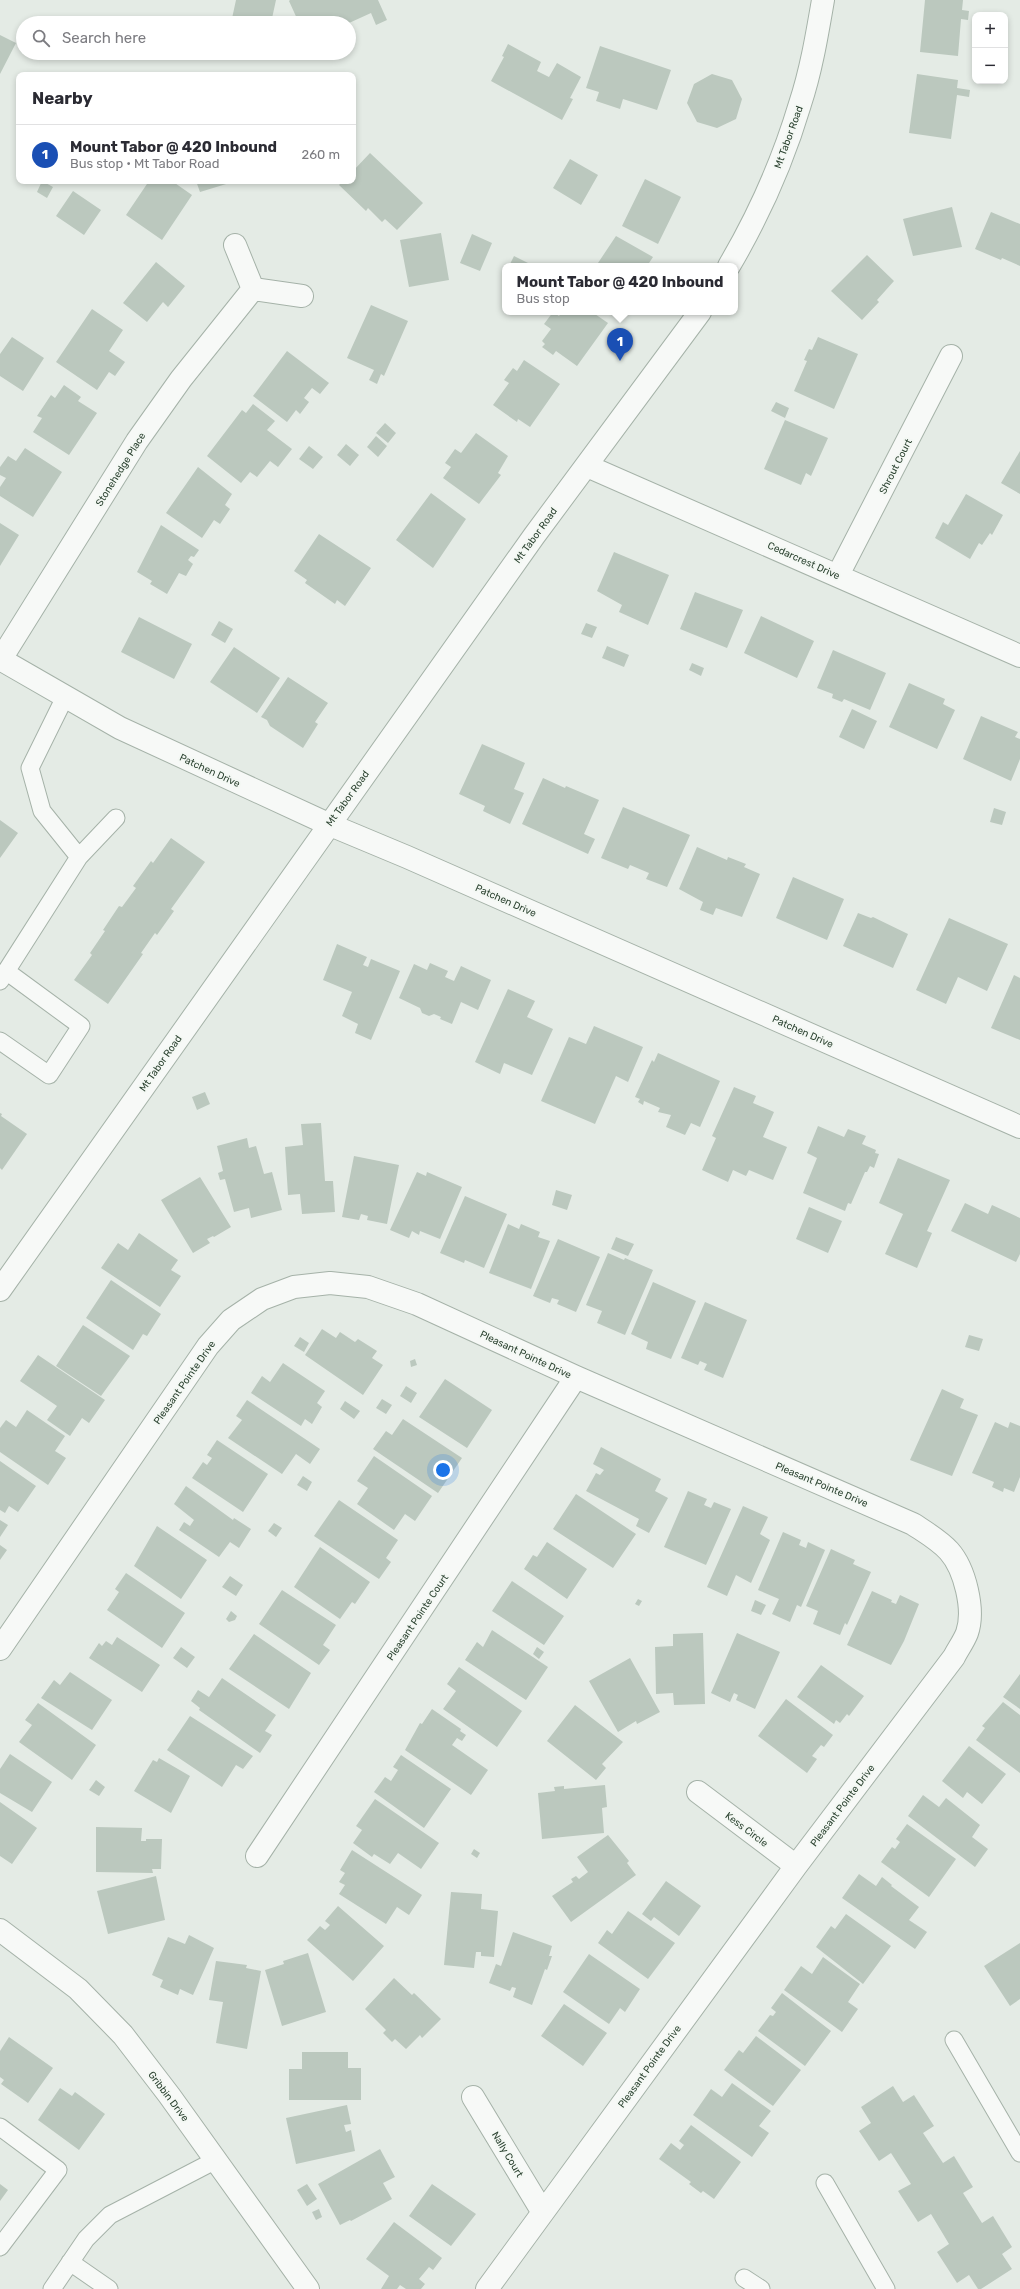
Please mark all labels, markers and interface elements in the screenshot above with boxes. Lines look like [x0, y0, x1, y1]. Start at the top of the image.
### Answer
map controls [972, 12, 1008, 84]
button: + [972, 12, 1008, 48]
search box [16, 16, 356, 60]
icon: search [30, 27, 52, 49]
text: Search here [62, 29, 146, 47]
button: − [972, 48, 1008, 84]
text: Nearby [32, 88, 93, 108]
street label: Mt Tabor Road [772, 104, 806, 170]
text: Mount Tabor @ 420 Inbound [70, 138, 277, 156]
text: 1 [42, 147, 48, 162]
text: 260 m [302, 147, 340, 162]
text: Bus stop · Mt Tabor Road [70, 156, 220, 171]
popup [502, 263, 738, 315]
text: Mount Tabor @ 420 Inbound [516, 273, 724, 291]
text: Bus stop [516, 291, 570, 306]
pin: 1 [607, 328, 633, 361]
street label: Stonehedge Place [93, 430, 149, 509]
street label: Shrout Court [877, 437, 915, 496]
street label: Mt Tabor Road [512, 505, 560, 566]
street label: Cedarcrest Drive [766, 540, 842, 582]
street label: Patchen Drive [177, 752, 242, 790]
street label: Mt Tabor Road [324, 768, 372, 829]
street label: Patchen Drive [473, 882, 538, 920]
street label: Patchen Drive [770, 1013, 835, 1051]
street label: Mt Tabor Road [137, 1033, 185, 1094]
street label: Pleasant Pointe Drive [478, 1328, 574, 1382]
street label: Pleasant Pointe Drive [151, 1338, 218, 1427]
your location [433, 1460, 453, 1480]
street label: Pleasant Pointe Drive [773, 1460, 870, 1510]
street label: Pleasant Pointe Court [384, 1572, 451, 1663]
street label: Pleasant Pointe Drive [808, 1762, 878, 1849]
street label: Kess Circle [723, 1810, 770, 1850]
street label: Pleasant Pointe Drive [616, 2023, 684, 2110]
street label: Gribbin Drive [145, 2069, 191, 2124]
street label: Nally Court [489, 2129, 526, 2180]

